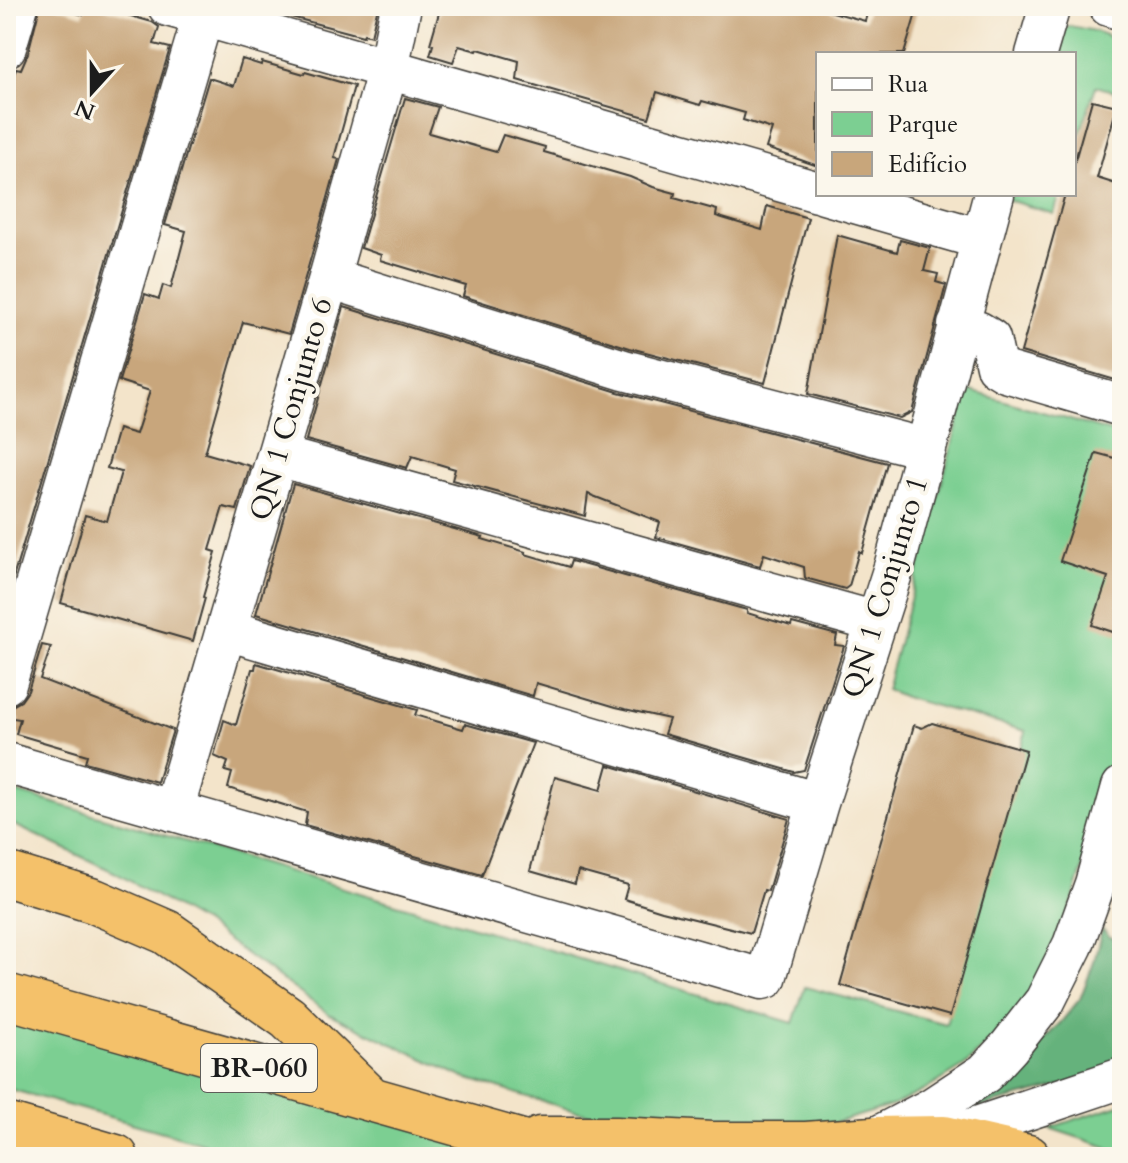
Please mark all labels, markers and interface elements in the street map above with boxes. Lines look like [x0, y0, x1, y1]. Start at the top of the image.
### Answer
north arrow [52, 52, 132, 132]
legend [816, 52, 1076, 196]
text: Rua [888, 68, 929, 101]
text: N [71, 92, 99, 127]
text: Parque [888, 108, 958, 141]
text: Edifício [888, 148, 967, 181]
street label: QN 1 Conjunto 6 [240, 293, 342, 525]
street label: QN 1 Conjunto 1 [832, 471, 938, 703]
road number: BR-060 [201, 1044, 317, 1092]

